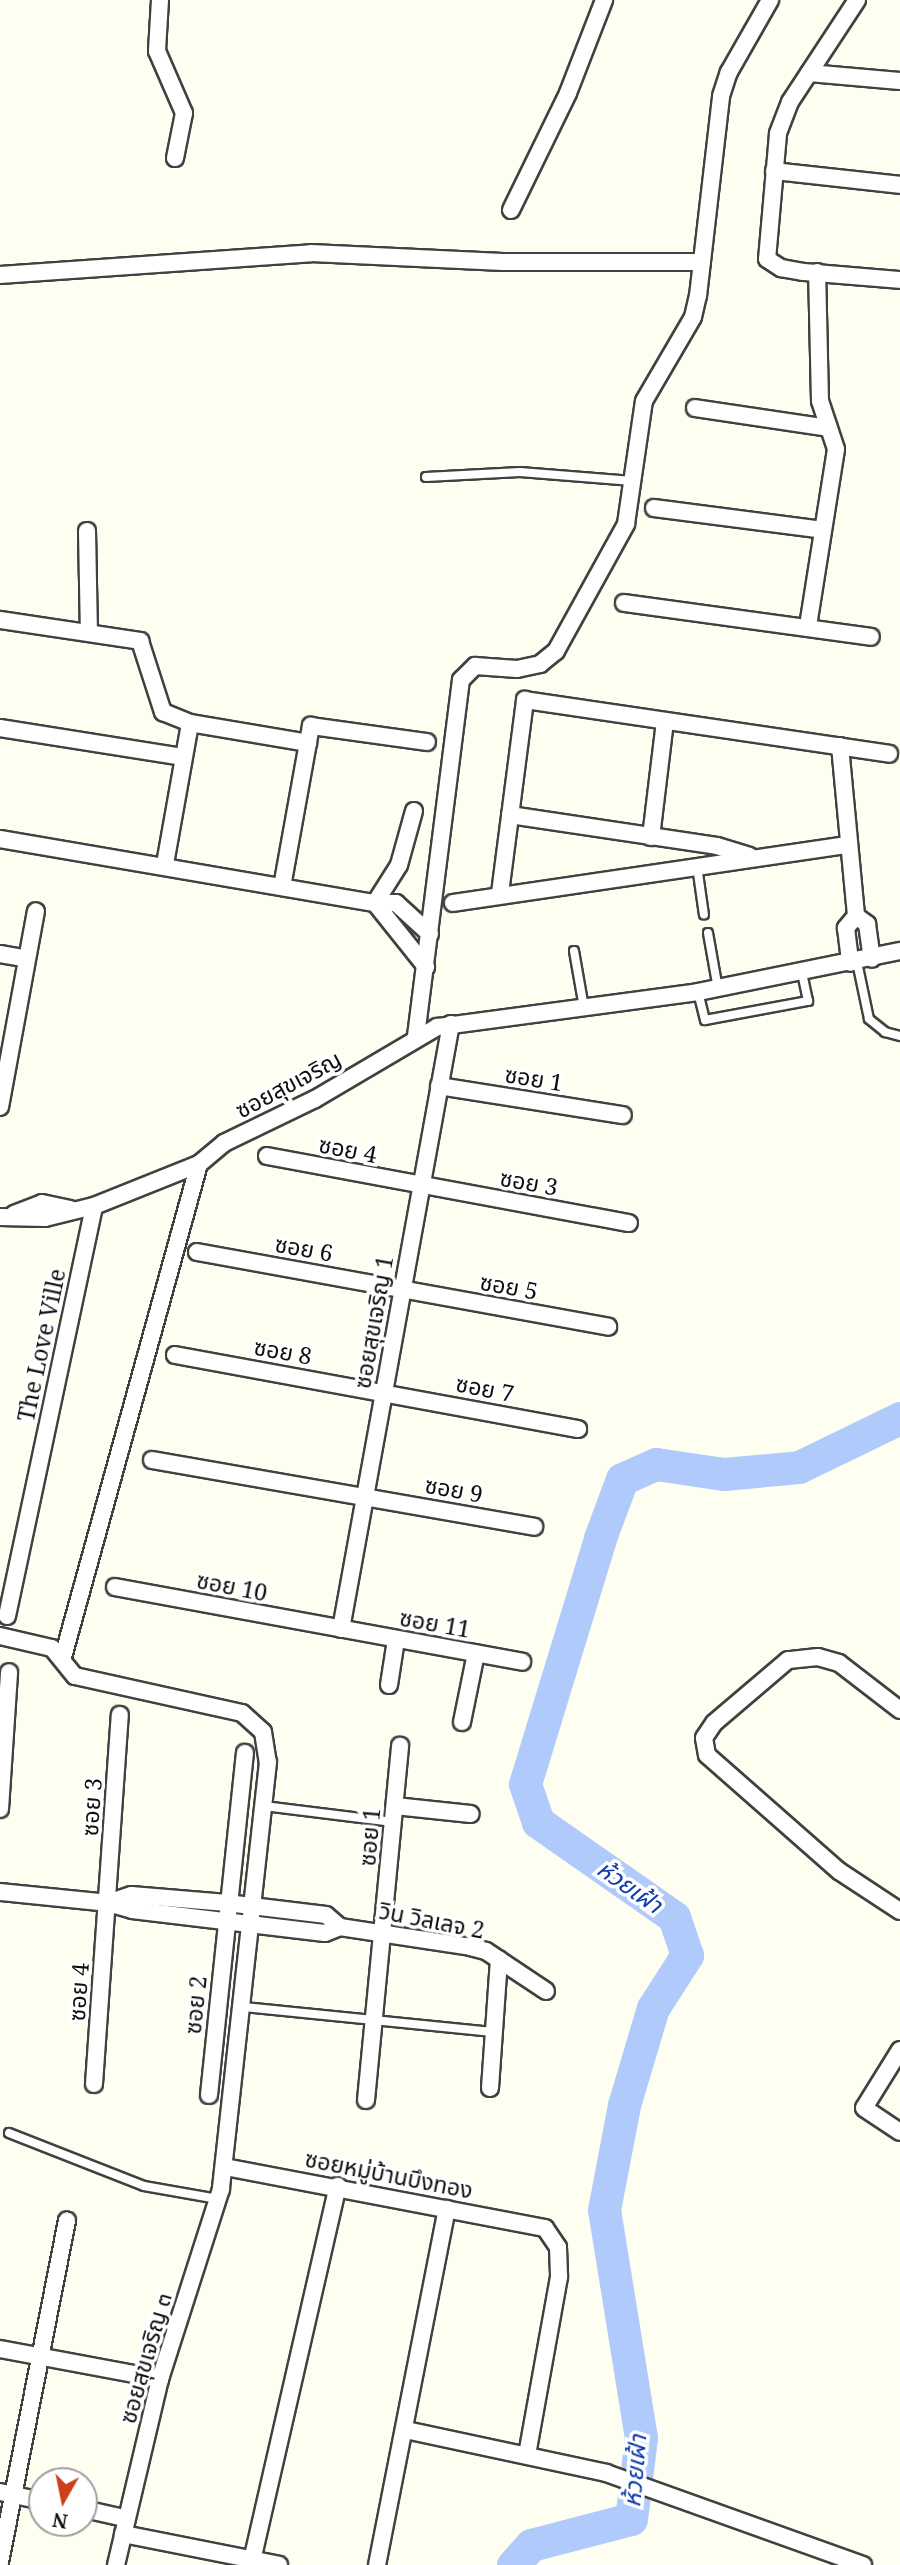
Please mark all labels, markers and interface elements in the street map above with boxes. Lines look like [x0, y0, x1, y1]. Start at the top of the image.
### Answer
street label: ซอยสุขเจริญ [230, 1045, 346, 1123]
street label: ซอย 1 [503, 1060, 565, 1096]
street label: ซอย 4 [317, 1130, 379, 1168]
street label: ซอย 3 [498, 1163, 560, 1201]
street label: ซอย 6 [273, 1229, 335, 1267]
street label: ซอยสุขเจริญ 1 [348, 1253, 398, 1391]
street label: The Love Ville [11, 1266, 71, 1424]
street label: ซอย 5 [478, 1267, 540, 1305]
street label: ซอย 8 [252, 1332, 314, 1370]
street label: ซอย 7 [454, 1369, 516, 1407]
street label: ซอย 9 [423, 1470, 485, 1508]
street label: ซอย 10 [194, 1566, 270, 1606]
street label: ซอย 11 [397, 1603, 473, 1643]
street label: ซอย 3 [75, 1777, 107, 1837]
street label: ซอย 1 [353, 1807, 385, 1867]
water label: ห้วยเฝ้า [592, 1853, 668, 1919]
street label: วิน วิลเลจ 2 [377, 1896, 487, 1944]
street label: ซอย 4 [62, 1962, 94, 2022]
street label: ซอย 2 [178, 1974, 212, 2036]
street label: ซอยหมู่บ้านบึงทอง [303, 2144, 475, 2204]
street label: ซอยสุขเจริญ ๓ [113, 2289, 177, 2427]
water label: ห้วยเฝ้า [616, 2434, 652, 2508]
north arrow [28, 2467, 98, 2537]
text: N [51, 2507, 69, 2535]

